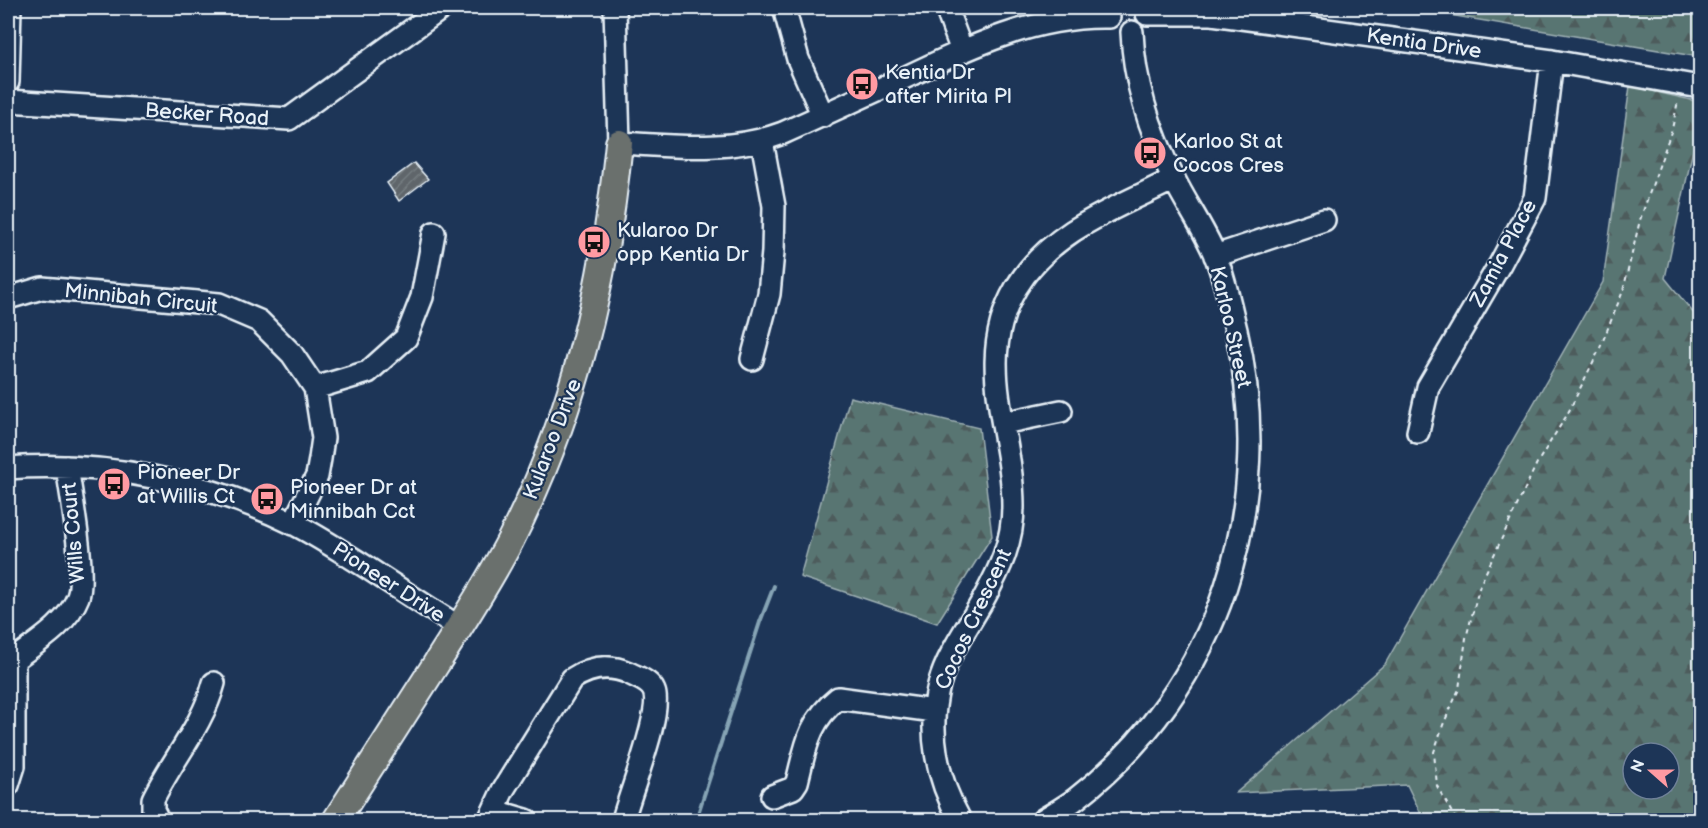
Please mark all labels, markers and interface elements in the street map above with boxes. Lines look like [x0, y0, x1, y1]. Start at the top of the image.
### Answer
street label: Kentia Drive [1365, 23, 1483, 64]
place label: Kentia Dr after Mirita Pl [885, 60, 1012, 109]
bus stop icon: Kentia Dr after Mirita Pl [844, 66, 880, 102]
street label: Becker Road [144, 98, 270, 131]
place label: Karloo St at Cocos Cres [1173, 129, 1284, 178]
bus stop icon: Karloo St at Cocos Cres [1132, 135, 1168, 171]
street label: Zamia Place [1464, 195, 1542, 312]
place label: Kularoo Dr opp Kentia Dr [617, 218, 749, 267]
bus stop icon: Kularoo Dr opp Kentia Dr [576, 224, 612, 260]
street label: Karloo Street [1204, 264, 1257, 391]
street label: Minnibah Circuit [63, 278, 219, 319]
street label: Kularoo Drive [518, 375, 587, 503]
place label: Pioneer Dr at Willis Ct [137, 460, 240, 509]
bus stop icon: Pioneer Dr at Willis Ct [96, 466, 132, 502]
place label: Pioneer Dr at Minnibah Cct [290, 475, 417, 524]
street label: Wills Court [57, 481, 90, 584]
bus stop icon: Pioneer Dr at Minnibah Cct [249, 481, 285, 517]
street label: Pioneer Drive [328, 537, 450, 628]
street label: Cocos Crescent [930, 544, 1017, 694]
north arrow [1621, 741, 1681, 801]
text: N [1627, 757, 1649, 775]

